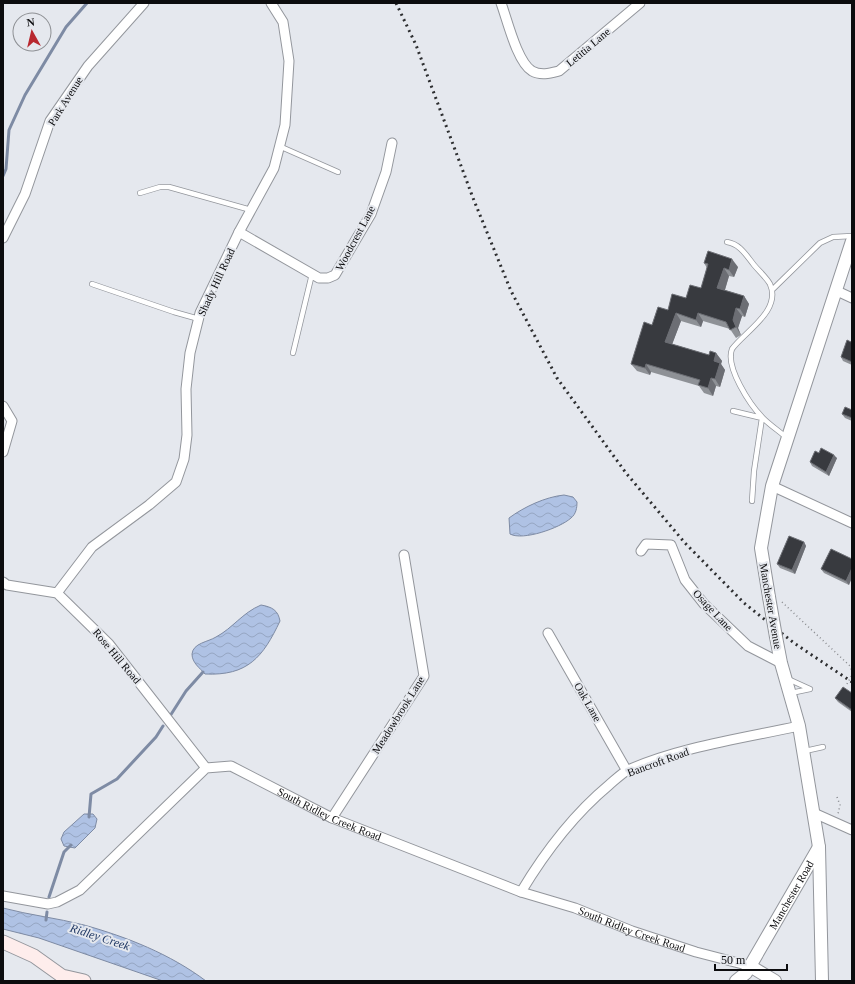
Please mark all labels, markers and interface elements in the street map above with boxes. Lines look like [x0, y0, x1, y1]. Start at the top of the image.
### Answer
north arrow [12, 12, 52, 52]
text: N [26, 16, 35, 29]
street label: Letitia Lane [564, 25, 612, 69]
street label: Park Avenue [45, 74, 85, 128]
street label: Woodcrest Lane [333, 204, 377, 272]
street label: Shady Hill Road [195, 246, 237, 318]
street label: Manchester Avenue [758, 562, 784, 650]
street label: Osage Lane [691, 587, 735, 633]
street label: Rose Hill Road [91, 626, 144, 686]
street label: Meadowbrook Lane [369, 674, 427, 756]
street label: Oak Lane [572, 680, 604, 724]
street label: Bancroft Road [626, 745, 691, 779]
street label: South Ridley Creek Road [276, 785, 384, 843]
street label: Manchester Road [767, 858, 816, 931]
street label: South Ridley Creek Road [577, 904, 687, 954]
water label: Ridley Creek [67, 920, 132, 953]
scale bar [715, 946, 787, 972]
text: 50 m [721, 953, 746, 967]

